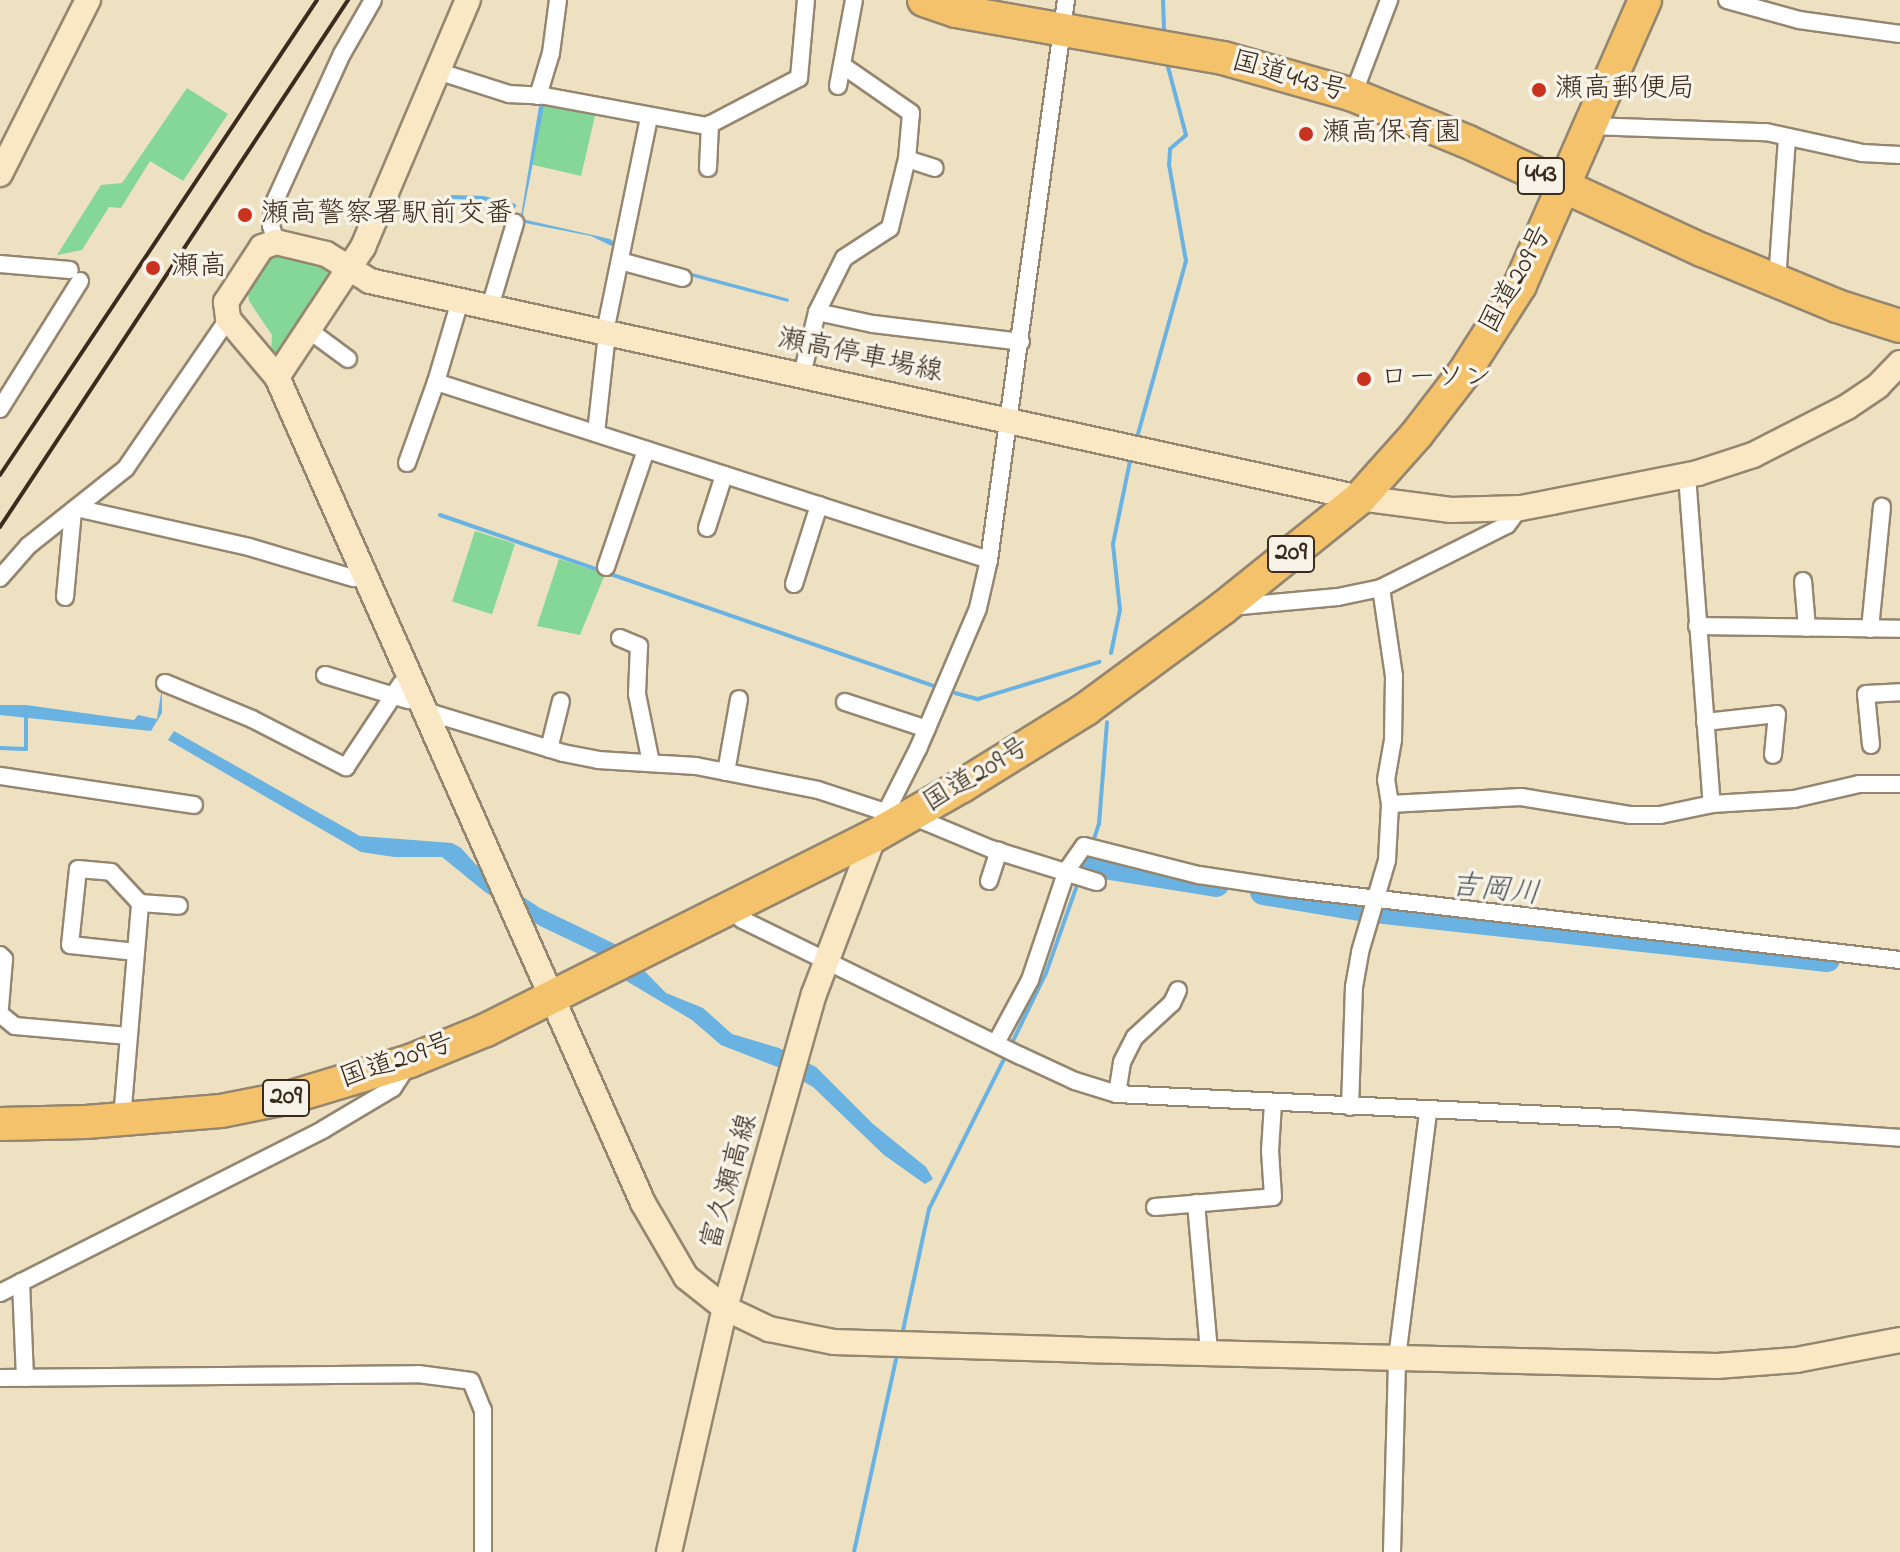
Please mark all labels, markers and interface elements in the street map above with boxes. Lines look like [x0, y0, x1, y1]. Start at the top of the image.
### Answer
street label: 国道443号 [1227, 46, 1351, 110]
place label: 瀬高郵便局 [1555, 73, 1695, 107]
marker: 瀬高郵便局 [1530, 81, 1548, 99]
place label: 瀬高保育園 [1322, 117, 1462, 151]
marker: 瀬高保育園 [1297, 125, 1315, 143]
road number: 443 [1515, 154, 1567, 198]
place label: 瀬高警察署駅前交番 [261, 198, 513, 232]
marker: 瀬高警察署駅前交番 [236, 206, 254, 224]
street label: 国道209号 [1474, 220, 1560, 340]
place label: 瀬高 [171, 251, 227, 285]
marker: 瀬高 [142, 257, 164, 279]
street label: 瀬高停車場線 [774, 323, 946, 391]
place label: ローソン [1380, 362, 1492, 396]
marker: ローソン [1355, 370, 1373, 388]
road number: 209 [1267, 532, 1315, 576]
street label: 国道209号 [918, 731, 1036, 821]
water label: 吉岡川 [1448, 868, 1542, 914]
street label: 国道209号 [336, 1027, 458, 1097]
road number: 209 [262, 1076, 310, 1120]
street label: 富久瀬高線 [696, 1110, 766, 1254]

